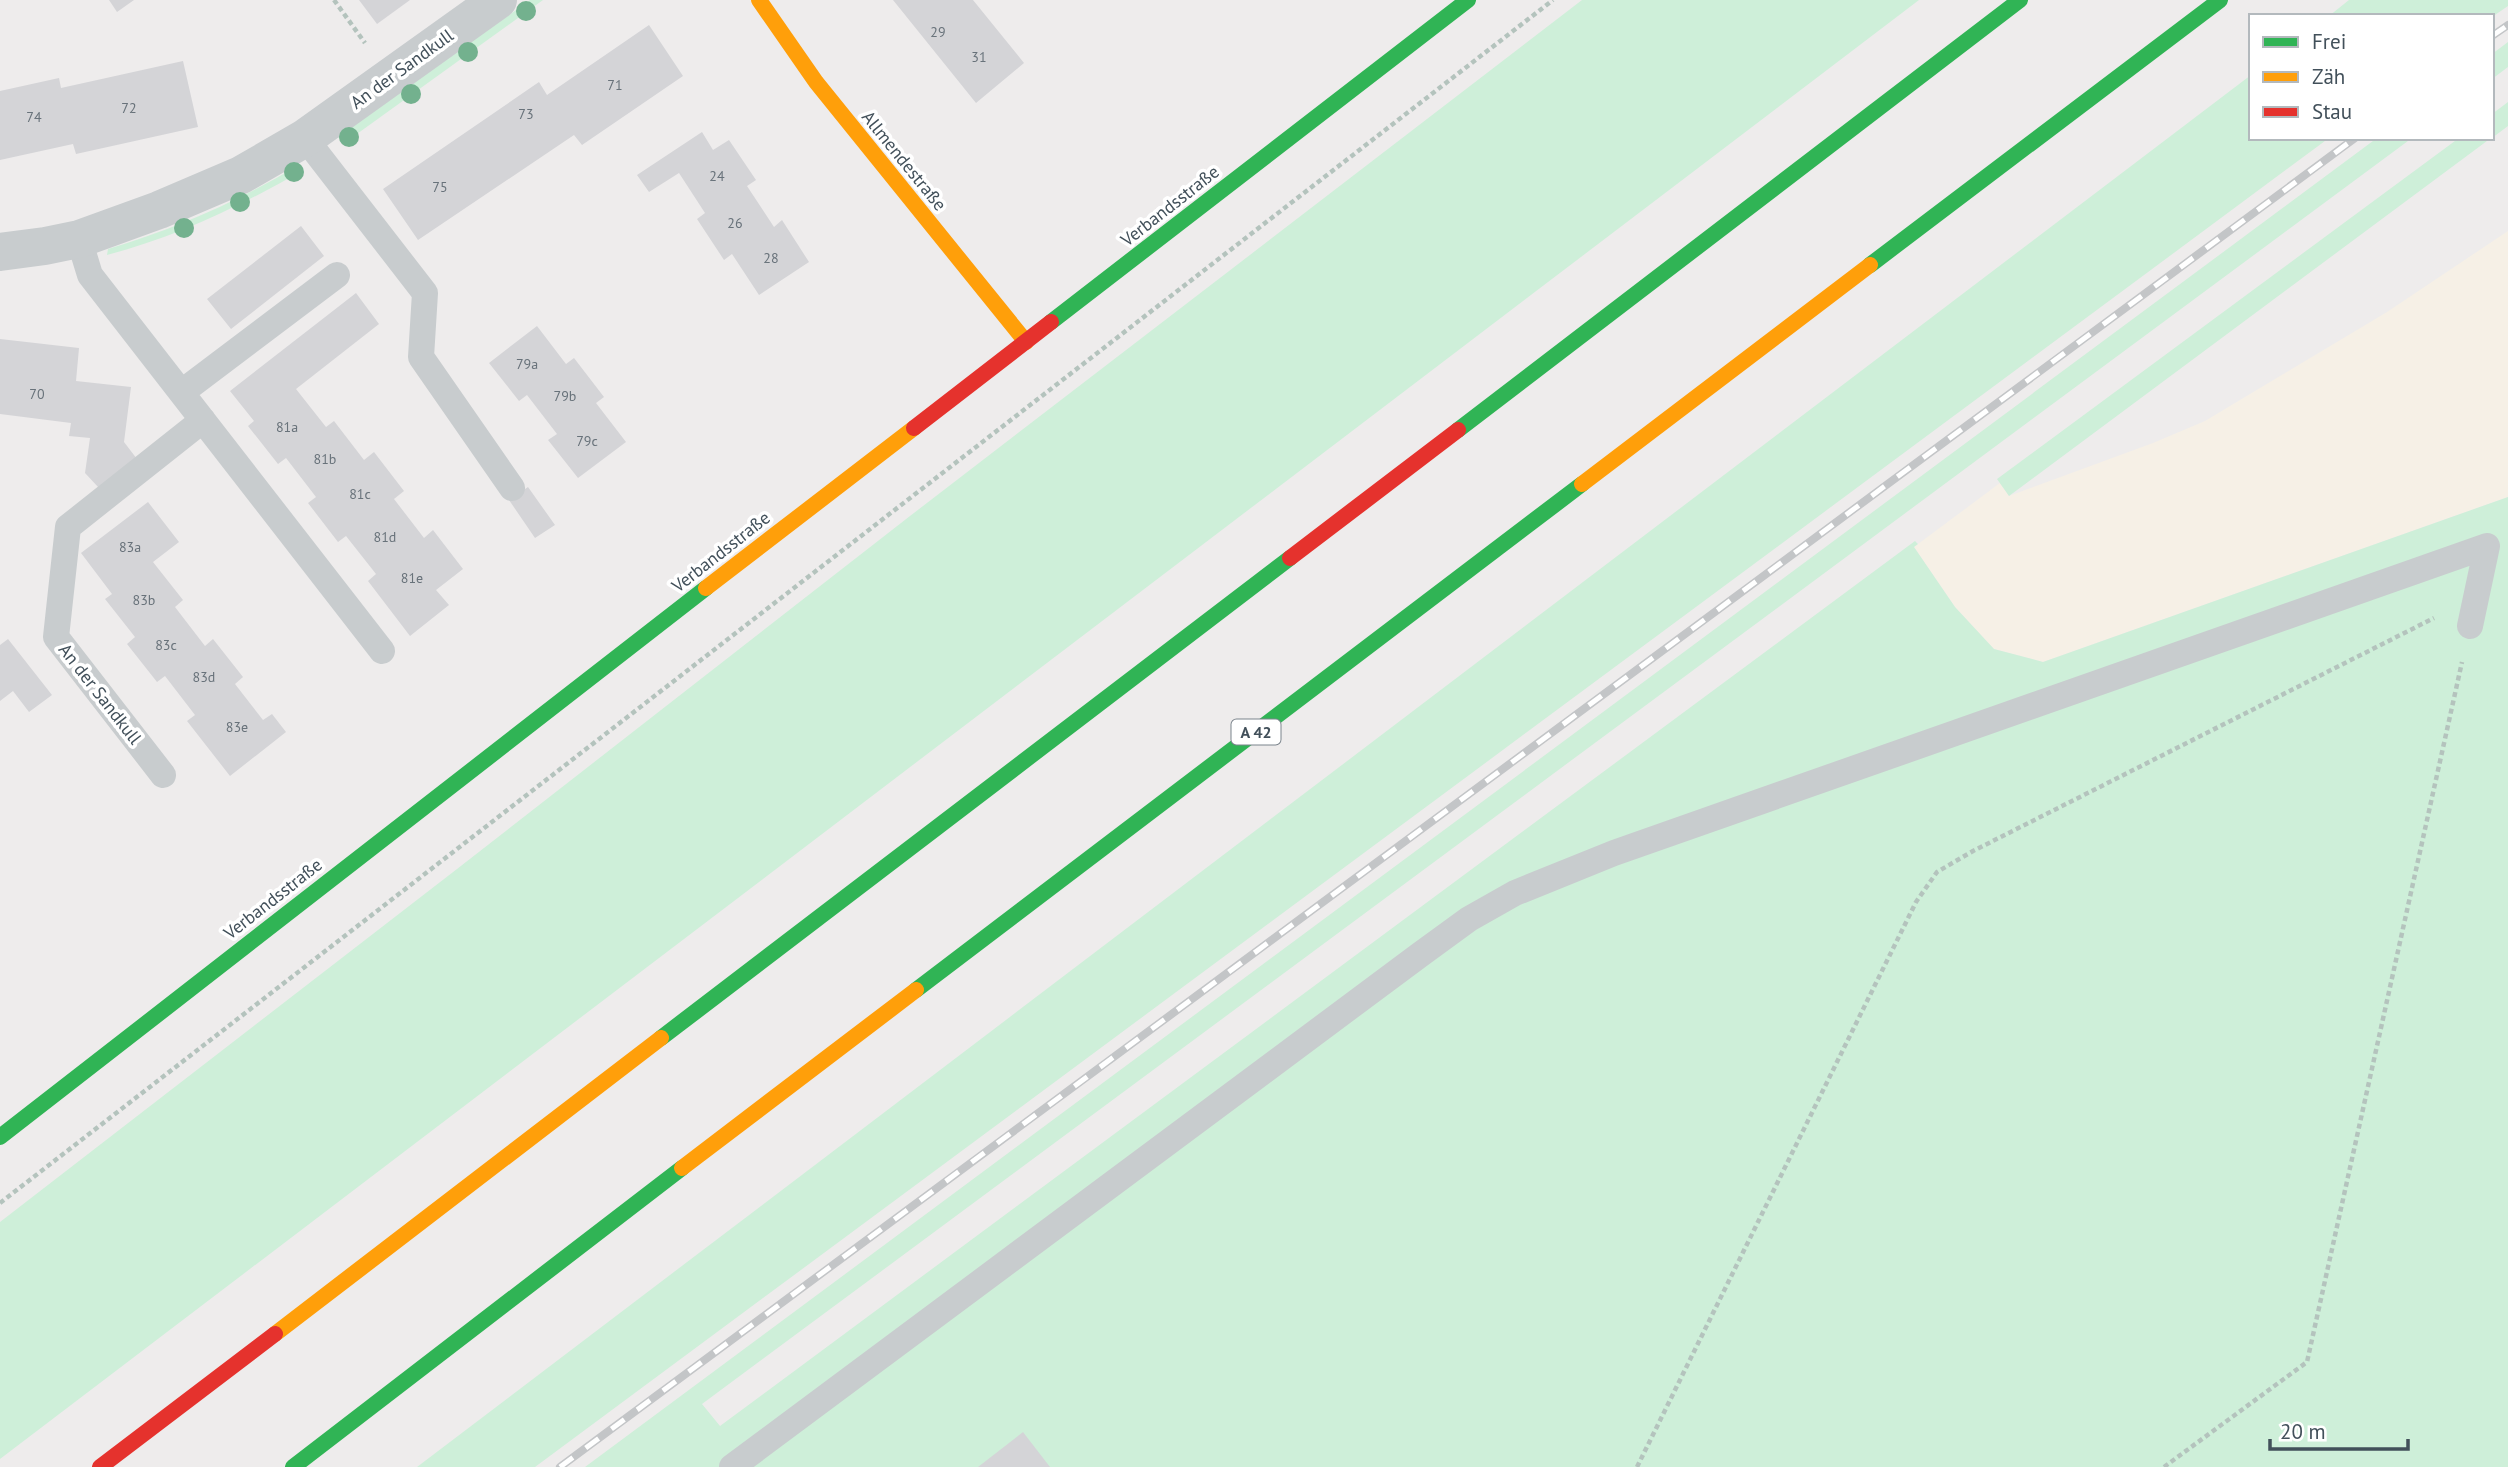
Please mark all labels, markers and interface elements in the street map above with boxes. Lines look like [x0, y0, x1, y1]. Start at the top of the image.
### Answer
legend [2249, 14, 2494, 140]
street label: An der Sandkull [346, 23, 458, 114]
house number: 29 [930, 23, 946, 41]
text: Frei [2312, 28, 2346, 55]
house number: 31 [971, 48, 987, 66]
text: Zäh [2312, 63, 2345, 90]
house number: 71 [607, 76, 623, 94]
text: Stau [2312, 98, 2352, 125]
house number: 72 [121, 99, 137, 117]
house number: 73 [518, 105, 534, 123]
street label: Allmendestraße [857, 106, 952, 215]
house number: 74 [26, 108, 42, 126]
street label: Verbandsstraße [1115, 160, 1224, 252]
house number: 24 [709, 167, 725, 185]
house number: 75 [432, 178, 448, 196]
house number: 26 [727, 214, 743, 232]
house number: 28 [763, 249, 779, 267]
house number: 79a [516, 355, 538, 373]
house number: 70 [29, 385, 45, 403]
house number: 79b [554, 387, 576, 405]
house number: 81a [276, 418, 298, 436]
house number: 79c [576, 432, 598, 450]
house number: 81b [314, 450, 336, 468]
house number: 81c [349, 485, 371, 503]
street label: Verbandsstraße [666, 506, 775, 598]
house number: 81d [374, 528, 396, 546]
house number: 83a [119, 538, 141, 556]
house number: 81e [401, 569, 423, 587]
house number: 83b [133, 591, 155, 609]
house number: 83c [155, 636, 177, 654]
street label: An der Sandkull [54, 639, 147, 749]
house number: 83d [193, 668, 215, 686]
house number: 83e [226, 718, 248, 736]
road number: A 42 [1232, 720, 1280, 744]
street label: Verbandsstraße [218, 853, 327, 945]
scale bar [2270, 1408, 2408, 1452]
text: 20 m [2280, 1418, 2326, 1445]

